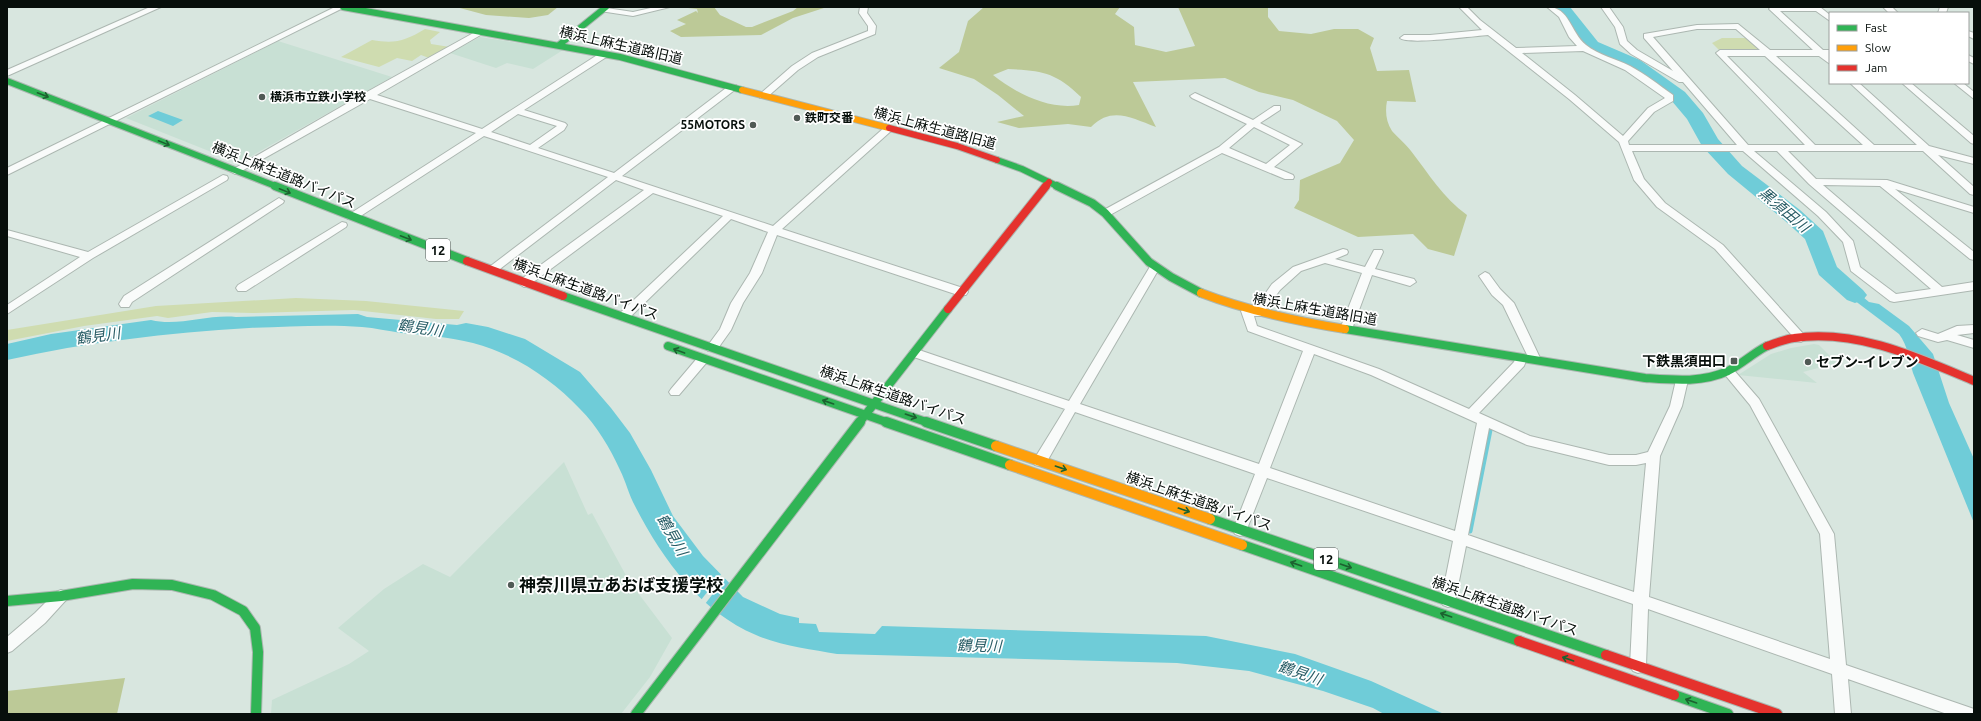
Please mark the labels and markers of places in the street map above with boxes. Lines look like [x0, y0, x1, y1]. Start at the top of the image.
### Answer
place label: 横浜市立鉄小学校 [270, 90, 366, 103]
marker: 横浜市立鉄小学校 [257, 92, 267, 102]
place label: 鉄町交番 [804, 111, 854, 124]
marker: 鉄町交番 [792, 113, 802, 123]
place label: 55MOTORS [681, 118, 745, 131]
marker: 55MOTORS [748, 120, 758, 130]
place label: 下鉄黒須田口 [1642, 353, 1726, 369]
place label: セブン-イレブン [1816, 354, 1919, 370]
marker: 下鉄黒須田口 [1729, 356, 1739, 366]
marker: セブン-イレブン [1803, 357, 1813, 367]
place label: 神奈川県立あおば支援学校 [519, 575, 723, 594]
marker: 神奈川県立あおば支援学校 [506, 580, 516, 590]

